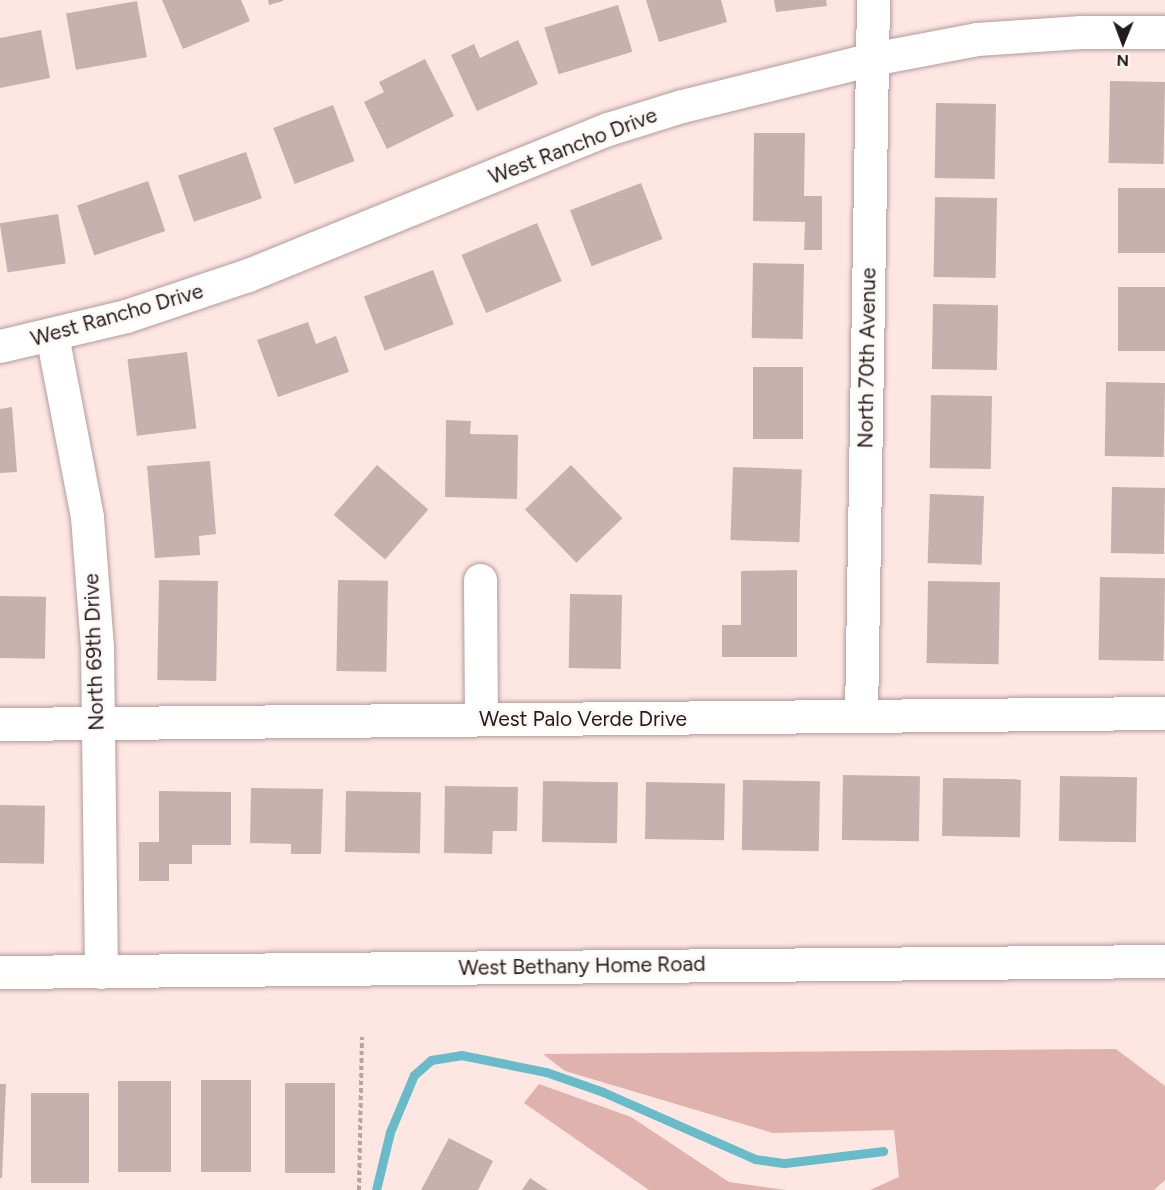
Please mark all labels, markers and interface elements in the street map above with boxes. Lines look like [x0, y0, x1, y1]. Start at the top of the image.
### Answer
north arrow [1093, 12, 1153, 72]
text: N [1116, 51, 1129, 70]
street label: West Rancho Drive [485, 102, 661, 190]
street label: North 70th Avenue [853, 267, 881, 449]
street label: West Rancho Drive [28, 278, 206, 352]
street label: North 69th Drive [79, 573, 109, 731]
street label: West Palo Verde Drive [479, 706, 687, 732]
street label: West Bethany Home Road [458, 951, 706, 981]

